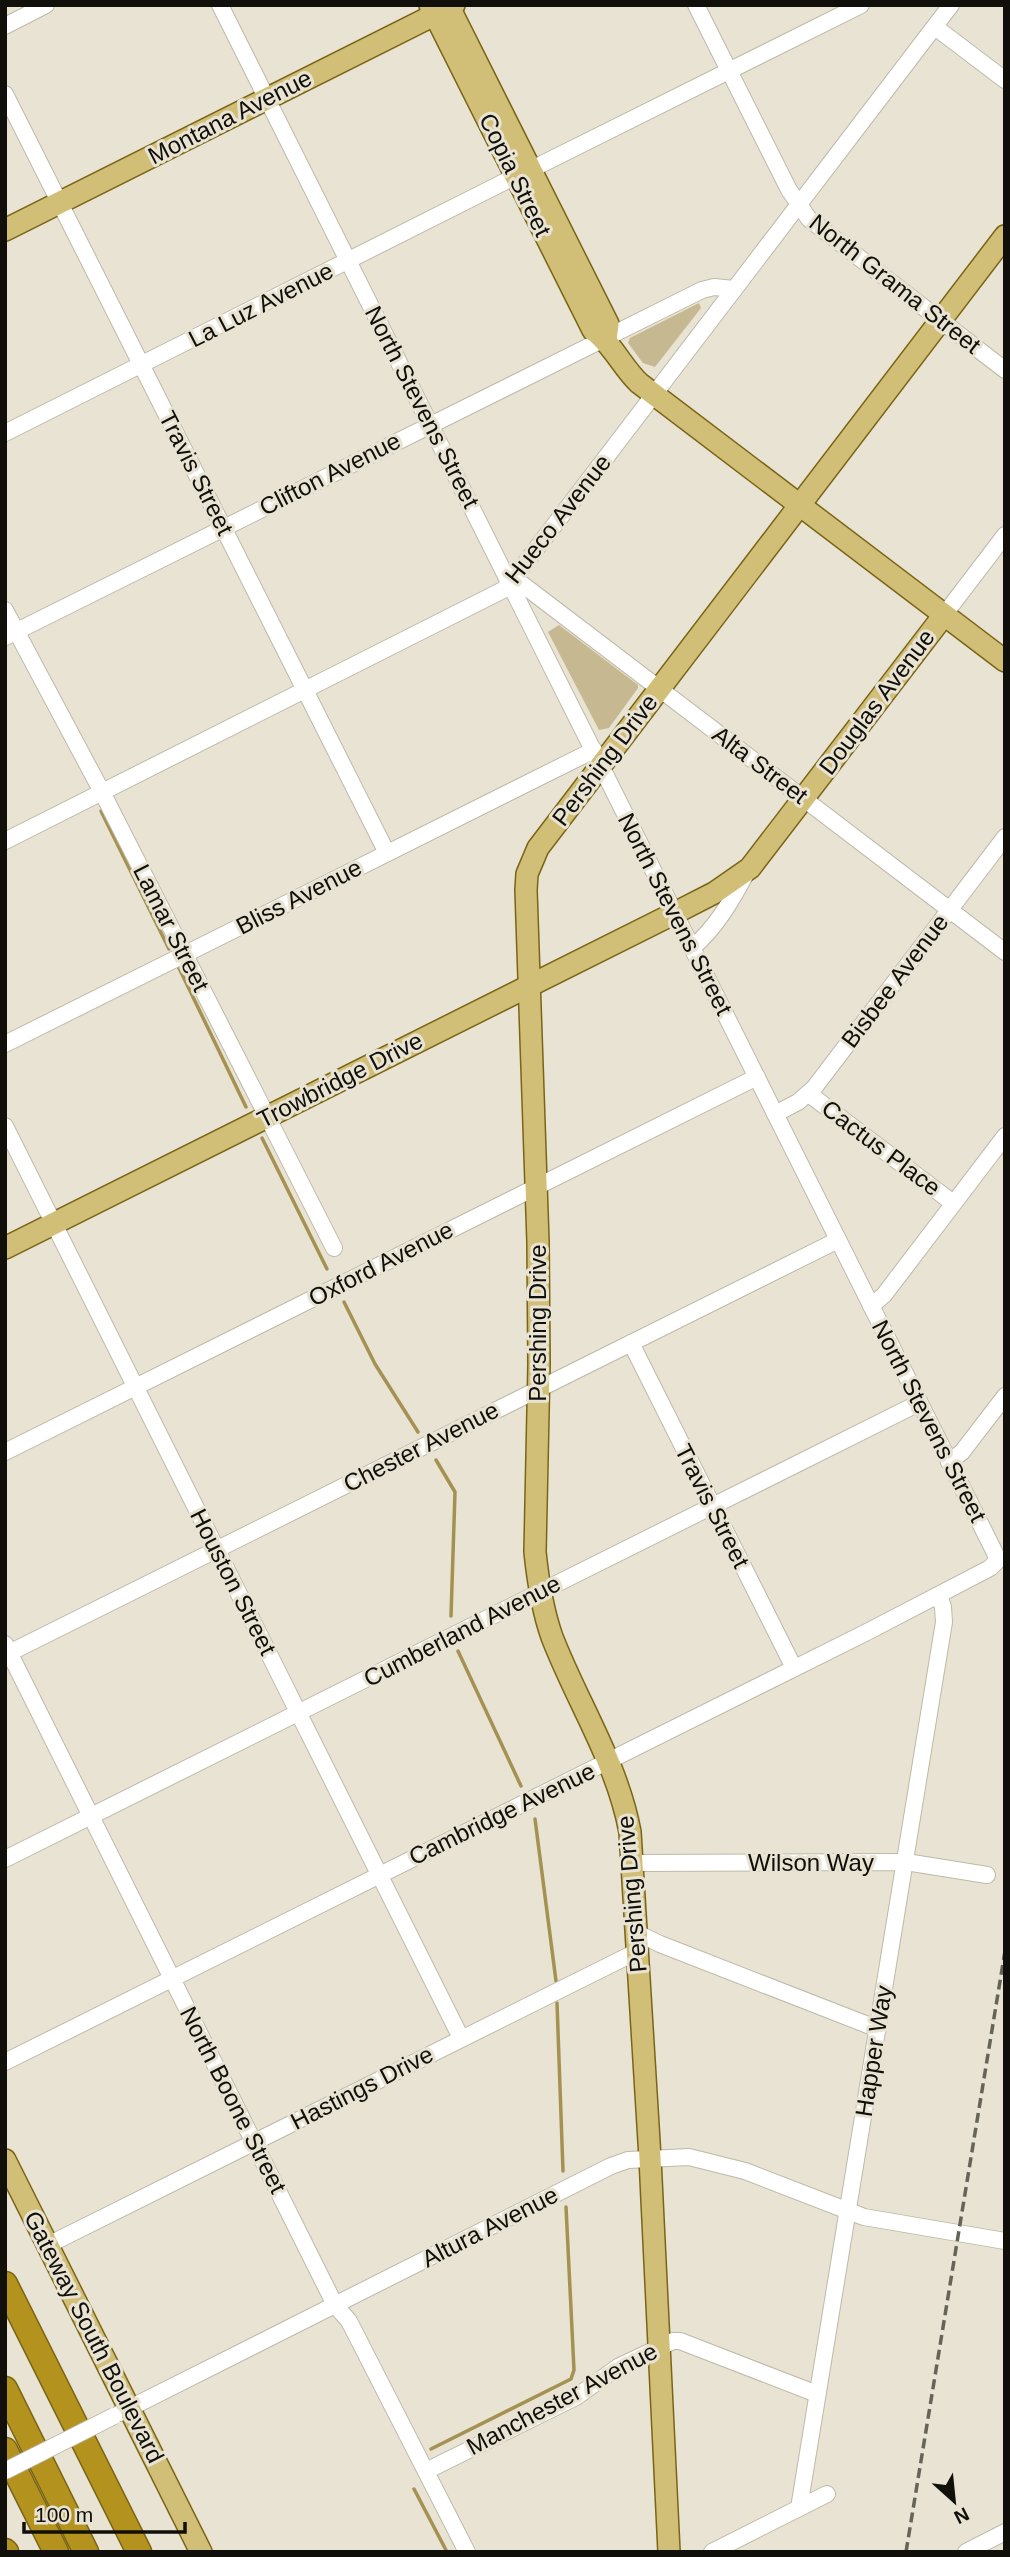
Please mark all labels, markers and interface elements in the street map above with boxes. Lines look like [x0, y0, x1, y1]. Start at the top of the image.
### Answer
street label: Montana Avenue [144, 64, 316, 169]
street label: Copia Street [474, 109, 557, 241]
street label: North Grama Street [804, 209, 986, 359]
street label: La Luz Avenue [184, 257, 337, 353]
street label: North Stevens Street [360, 301, 485, 512]
street label: Travis Street [154, 406, 239, 539]
street label: Clifton Avenue [255, 426, 405, 521]
street label: Hueco Avenue [499, 449, 616, 588]
street label: Douglas Avenue [813, 624, 940, 779]
street label: Pershing Drive [546, 689, 663, 831]
street label: Alta Street [707, 720, 813, 809]
street label: North Stevens Street [613, 808, 738, 1019]
street label: Bliss Avenue [232, 853, 366, 940]
street label: Lamar Street [128, 860, 215, 996]
street label: Bisbee Avenue [836, 909, 953, 1053]
street label: Trowbridge Drive [253, 1026, 427, 1133]
street label: Cactus Place [817, 1094, 946, 1201]
street label: Oxford Avenue [304, 1216, 457, 1312]
street label: Pershing Drive [524, 1244, 551, 1402]
street label: North Stevens Street [867, 1315, 992, 1526]
street label: Chester Avenue [339, 1396, 503, 1497]
street label: Travis Street [670, 1439, 755, 1572]
street label: Houston Street [185, 1504, 282, 1660]
street label: Cumberland Avenue [359, 1569, 565, 1692]
street label: Cambridge Avenue [404, 1757, 599, 1870]
street label: Pershing Drive [611, 1814, 652, 1974]
street label: Wilson Way [748, 1849, 874, 1876]
street label: Happer Way [850, 1983, 897, 2118]
street label: North Boone Street [175, 2002, 292, 2198]
street label: Hastings Drive [286, 2040, 437, 2135]
street label: Altura Avenue [417, 2181, 562, 2272]
street label: Gateway South Boulevard [19, 2206, 170, 2467]
street label: Manchester Avenue [462, 2337, 662, 2460]
north arrow [919, 2466, 989, 2536]
scale bar [24, 2490, 186, 2534]
text: 100 m [35, 2503, 93, 2526]
text: N [951, 2503, 972, 2528]

